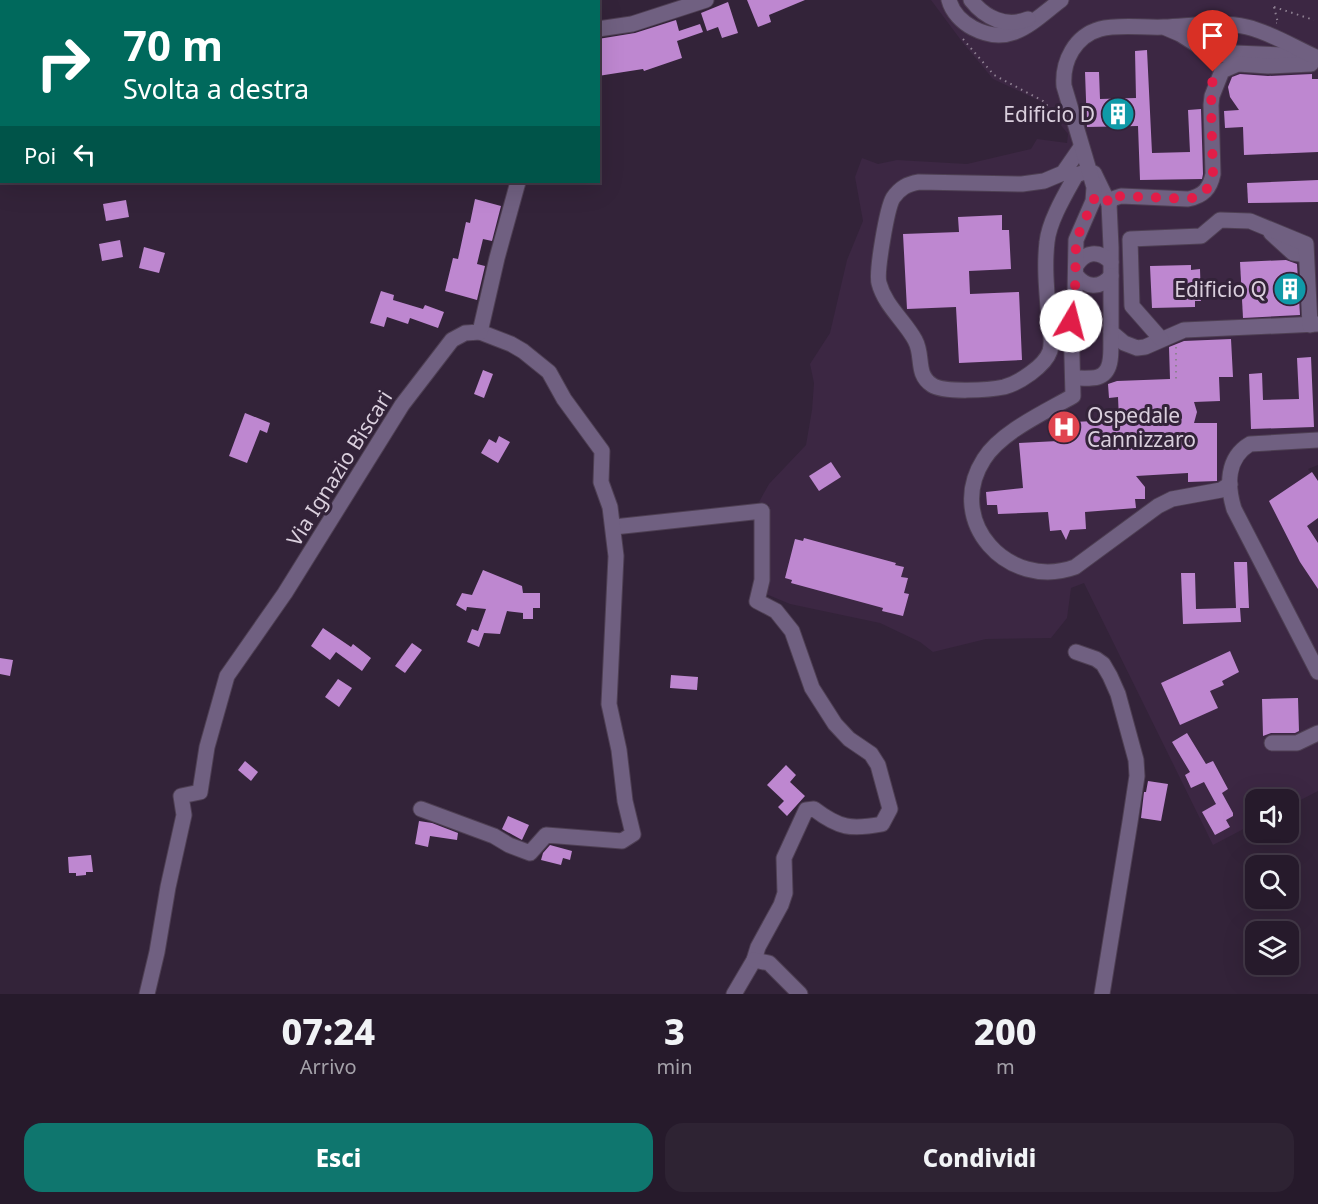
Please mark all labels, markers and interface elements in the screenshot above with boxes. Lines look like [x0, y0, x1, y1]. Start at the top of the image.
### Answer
pin [1187, 10, 1238, 72]
text: 70 m [123, 16, 223, 73]
icon: arrive [1196, 19, 1229, 52]
icon: right [24, 24, 102, 102]
text: Svolta a destra [123, 70, 309, 107]
building icon: Edificio D [1100, 96, 1136, 132]
place label: Edificio D [1003, 100, 1095, 128]
icon: left [68, 138, 101, 171]
text: Poi [24, 140, 56, 170]
building icon: Edificio Q [1272, 271, 1308, 307]
place label: Edificio Q [1174, 275, 1267, 303]
position arrow [1039, 289, 1103, 353]
street label: Via Ignazio Biscari [280, 385, 398, 551]
place label: Ospedale Cannizzaro [1087, 401, 1196, 453]
hospital icon: Ospedale Cannizzaro [1046, 409, 1082, 445]
map controls [1245, 789, 1299, 975]
button: sound [1245, 789, 1299, 843]
button: search [1245, 855, 1299, 909]
button: layers [1245, 921, 1299, 975]
text: 07:24 [281, 1007, 375, 1056]
text: 3 [664, 1007, 685, 1056]
text: 200 [974, 1007, 1037, 1056]
text: Arrivo [300, 1053, 357, 1080]
text: min [656, 1053, 693, 1080]
text: m [996, 1053, 1015, 1080]
button: Esci [24, 1123, 653, 1192]
button: Condividi [665, 1123, 1294, 1192]

